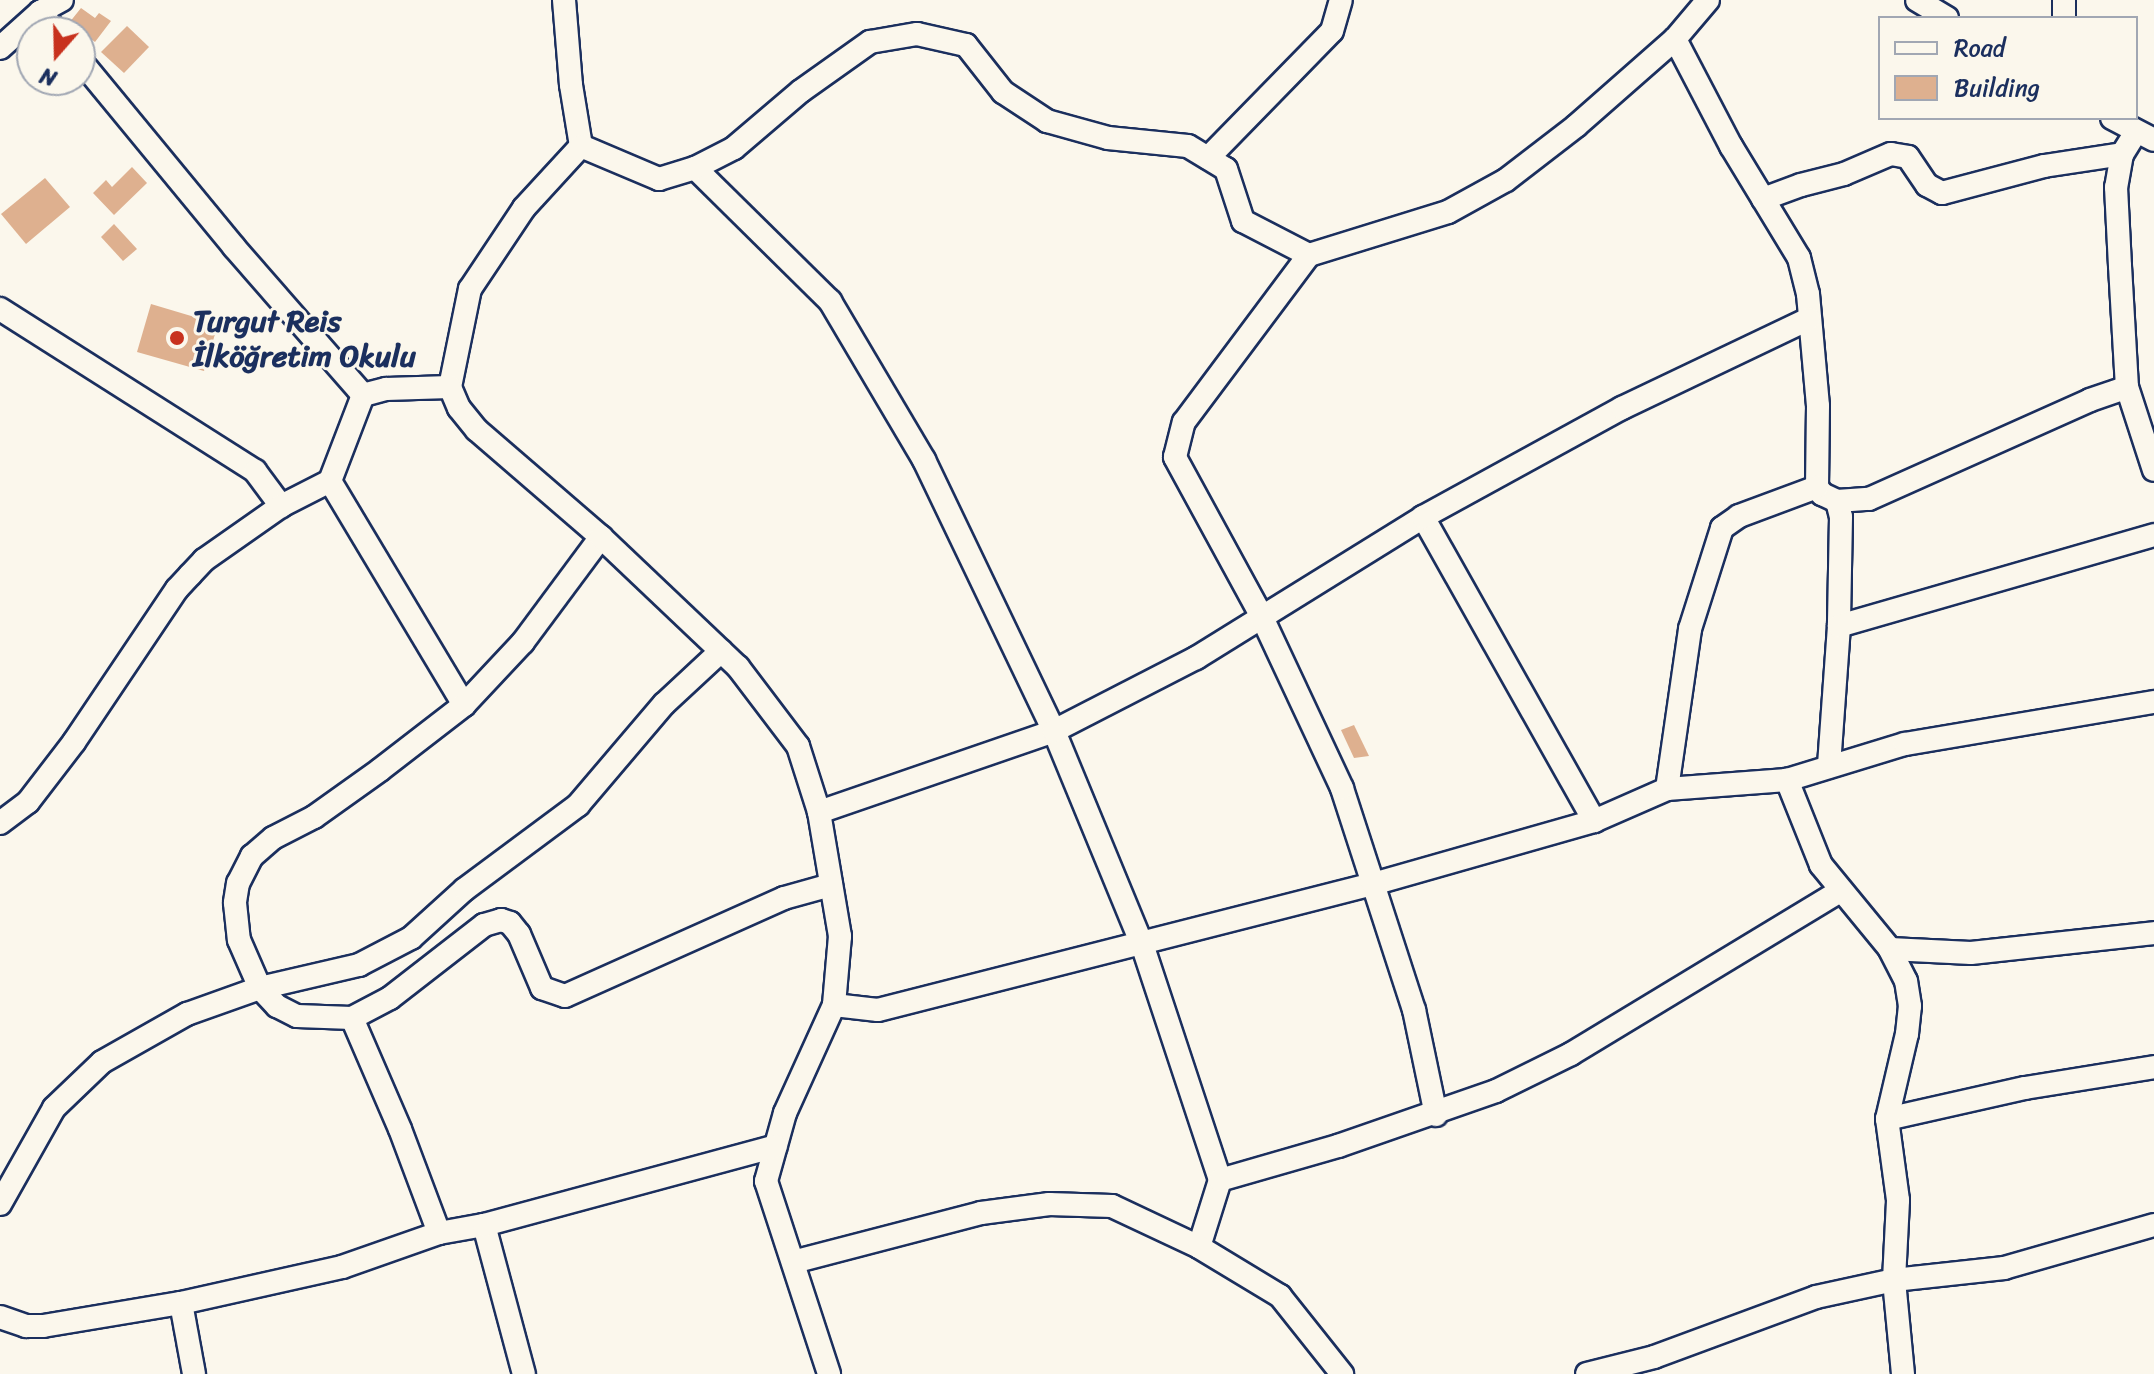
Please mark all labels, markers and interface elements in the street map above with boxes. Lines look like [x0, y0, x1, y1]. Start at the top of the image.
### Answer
north arrow [16, 16, 96, 96]
legend [1878, 16, 2138, 120]
text: Road [1954, 27, 2005, 69]
text: N [34, 56, 62, 98]
text: Building [1954, 67, 2040, 109]
place label: Turgut Reis İlköğretim Okulu [193, 303, 416, 374]
marker: Turgut Reis İlköğretim Okulu [168, 329, 186, 347]

